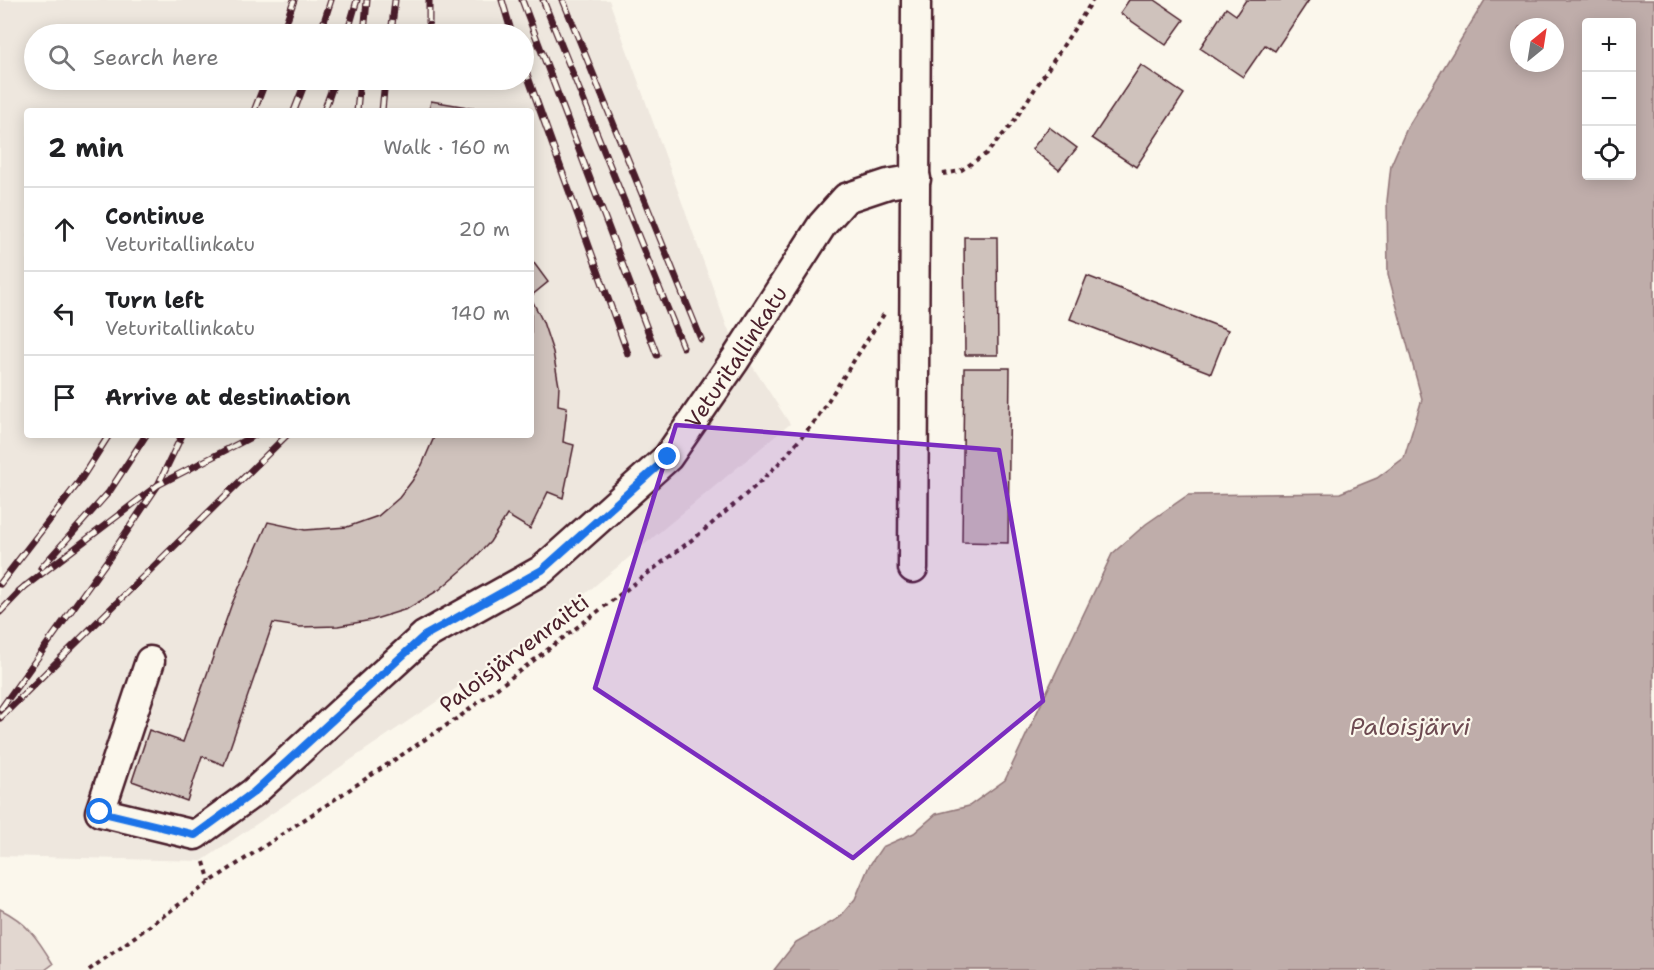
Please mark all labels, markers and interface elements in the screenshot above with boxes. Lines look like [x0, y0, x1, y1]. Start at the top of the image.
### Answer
north arrow [1510, 18, 1564, 72]
map controls [1582, 18, 1636, 180]
button: + [1582, 18, 1636, 72]
search box [24, 24, 534, 90]
icon: search [45, 41, 78, 74]
text: Search here [93, 43, 219, 72]
button: − [1582, 72, 1636, 126]
button: locate [1582, 126, 1636, 180]
text: 2 min [48, 130, 124, 165]
text: Walk · 160 m [383, 134, 510, 160]
text: Continue [105, 202, 205, 231]
icon: ahead [48, 213, 81, 246]
text: 20 m [459, 216, 510, 242]
text: Veturitallinkatu [105, 231, 255, 257]
street label: Veturitallinkatu [678, 280, 794, 434]
text: Turn left [105, 286, 204, 315]
icon: left [48, 297, 81, 330]
text: 140 m [451, 300, 510, 326]
text: Veturitallinkatu [105, 315, 255, 341]
icon: arrive [48, 381, 81, 414]
text: Arrive at destination [105, 383, 351, 412]
route end [654, 443, 680, 469]
street label: Paloisjärvenraitti [434, 588, 595, 719]
water label: Paloisjärvi [1350, 711, 1471, 743]
route start [86, 798, 112, 824]

